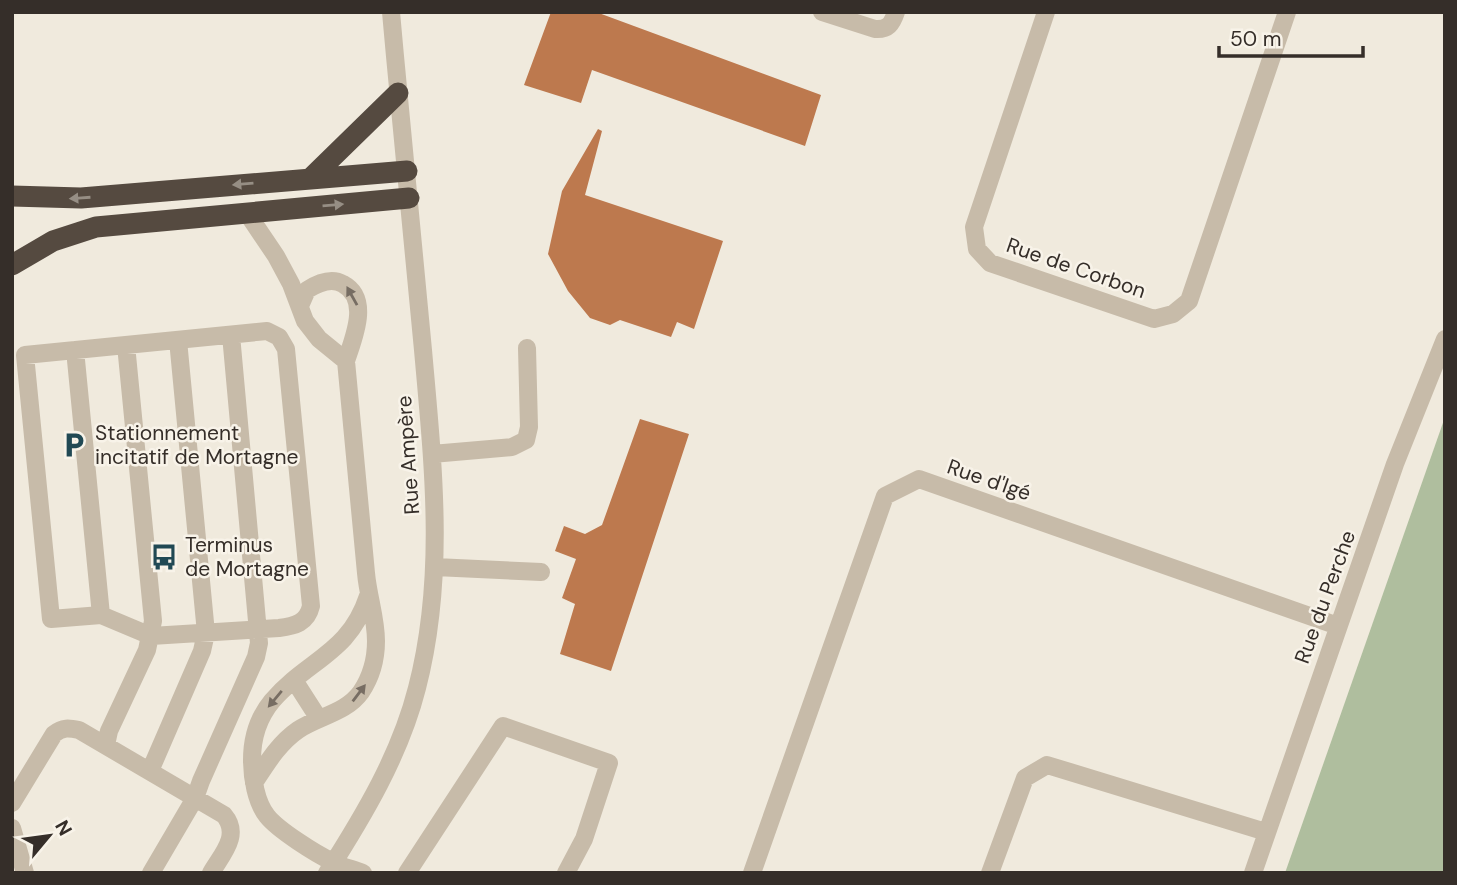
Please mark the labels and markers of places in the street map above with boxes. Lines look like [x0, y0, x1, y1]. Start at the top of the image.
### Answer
place label: Stationnement incitatif de Mortagne [95, 419, 298, 471]
parking icon: Stationnement incitatif de Mortagne [59, 430, 89, 460]
place label: Terminus de Mortagne [185, 531, 309, 583]
bus stop icon: Terminus de Mortagne [149, 542, 179, 572]

